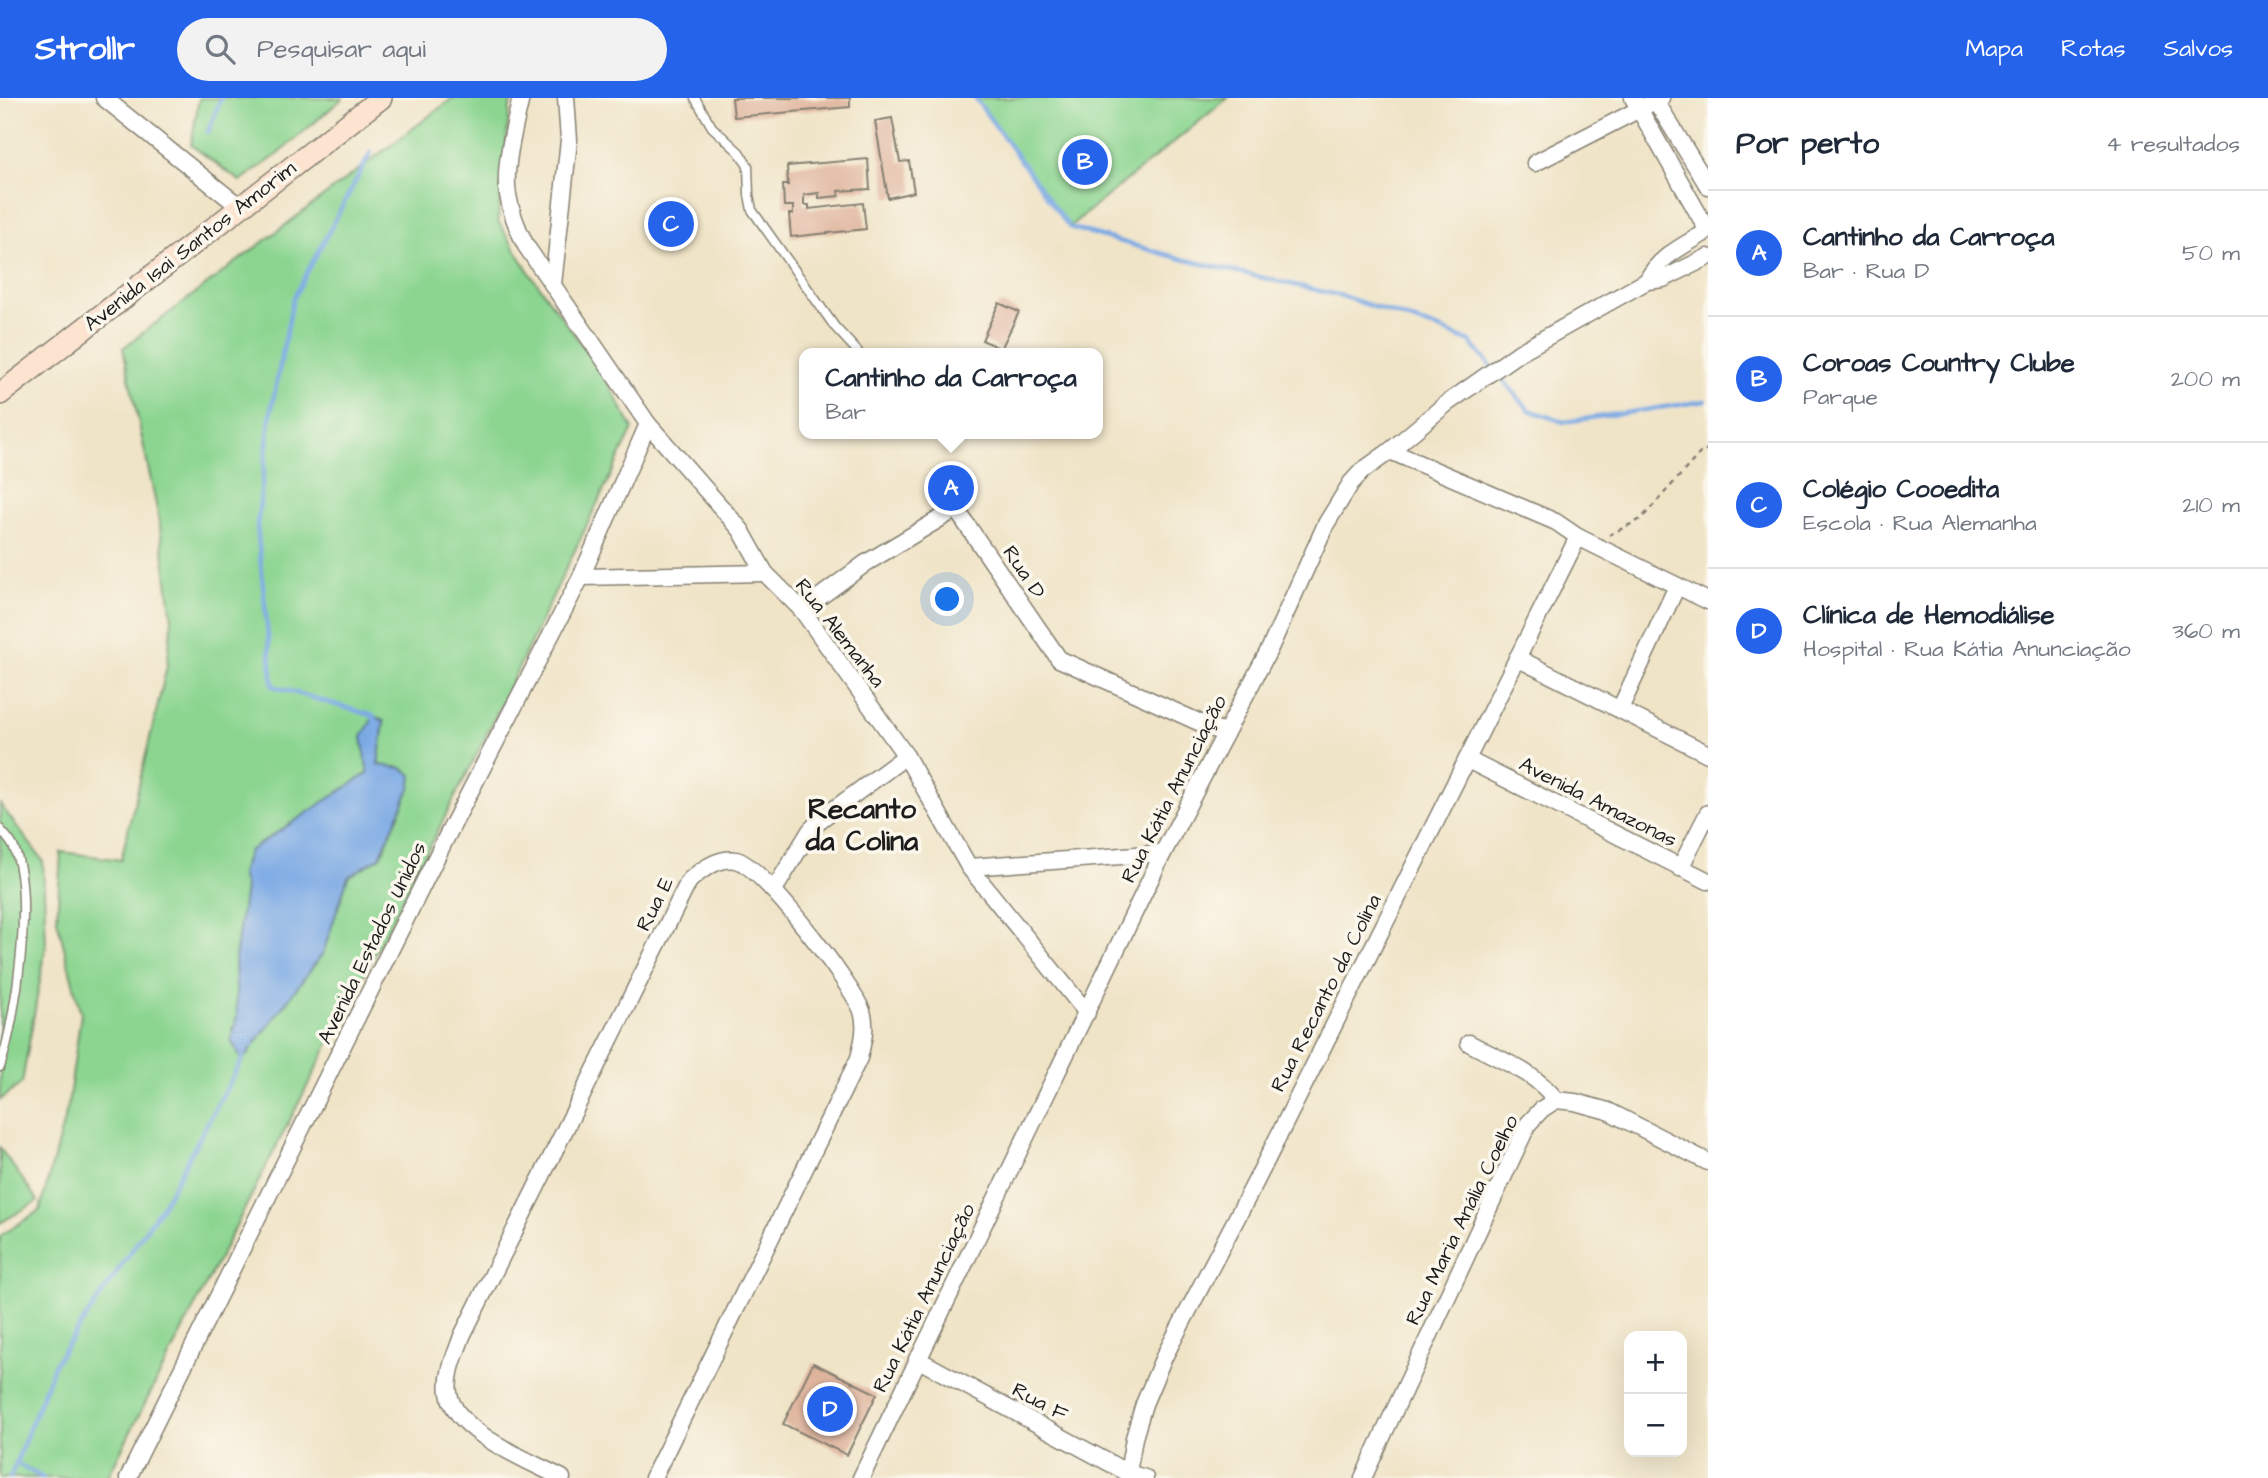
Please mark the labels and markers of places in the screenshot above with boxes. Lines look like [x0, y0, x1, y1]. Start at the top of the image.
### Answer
pin: B [1062, 136, 1108, 188]
pin: C [648, 198, 694, 250]
pin: A [928, 462, 974, 514]
pin: D [807, 1383, 853, 1435]

